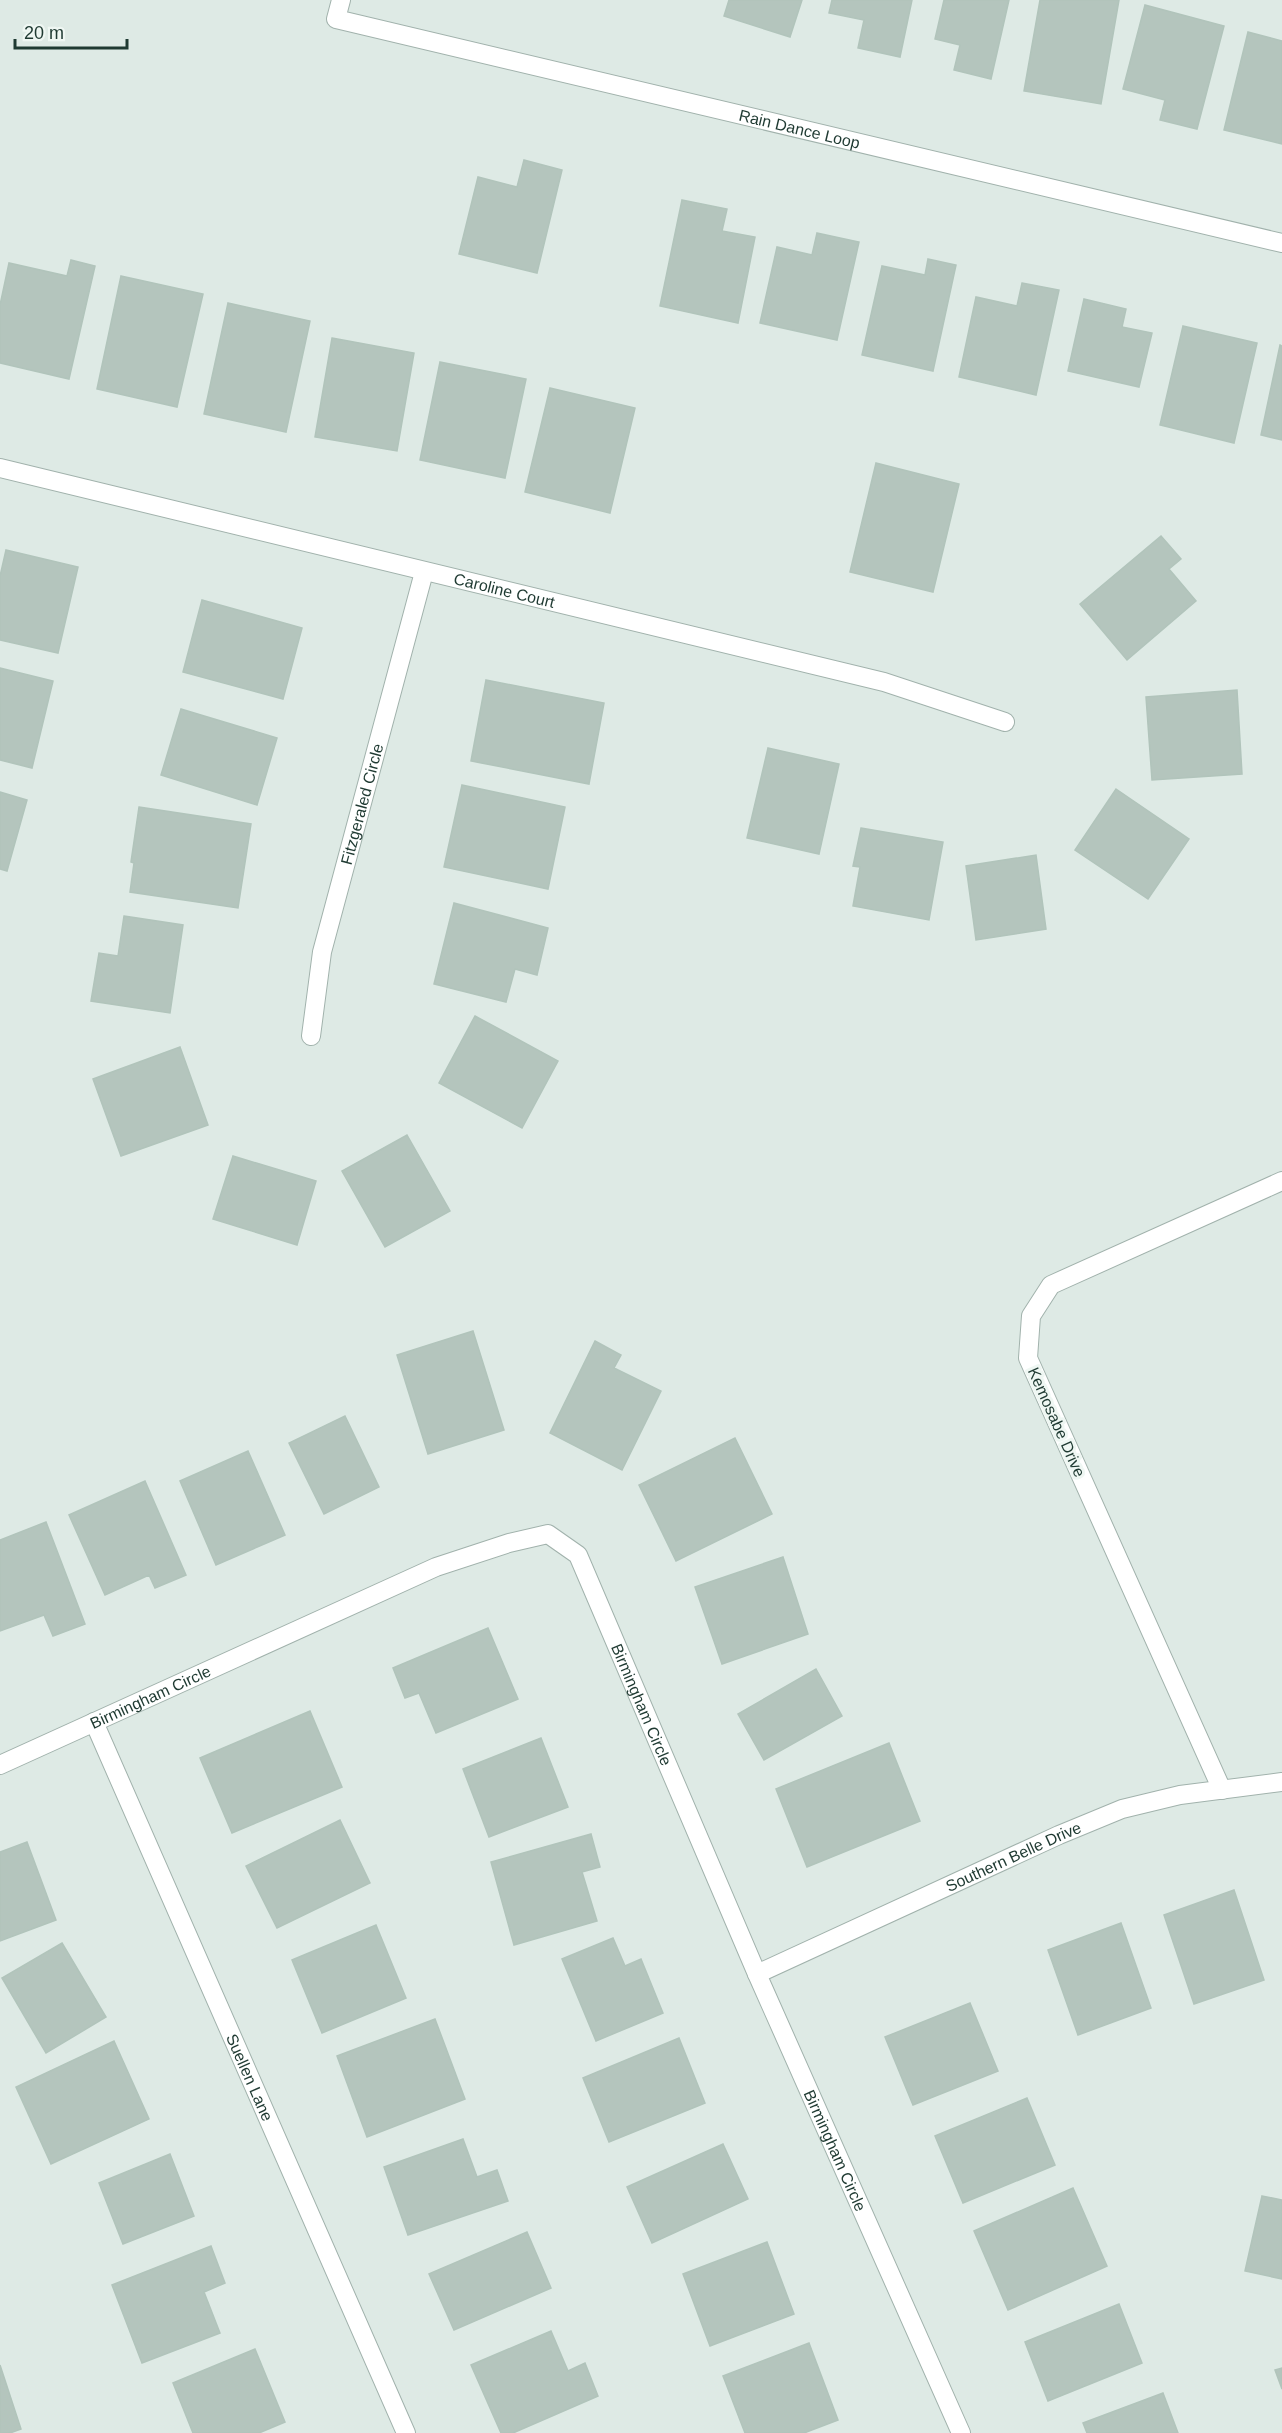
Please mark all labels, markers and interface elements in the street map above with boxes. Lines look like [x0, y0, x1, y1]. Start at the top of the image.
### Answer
scale bar [15, 12, 128, 50]
text: 20 m [24, 23, 64, 43]
street label: Rain Dance Loop [737, 107, 862, 152]
street label: Caroline Court [452, 570, 557, 611]
street label: Fitzgeraled Circle [338, 742, 387, 866]
street label: Kemosabe Drive [1025, 1365, 1088, 1480]
street label: Birmingham Circle [608, 1641, 675, 1768]
street label: Birmingham Circle [87, 1662, 214, 1732]
street label: Southern Belle Drive [943, 1819, 1084, 1895]
street label: Suellen Lane [223, 2031, 276, 2124]
street label: Birmingham Circle [801, 2087, 869, 2214]

